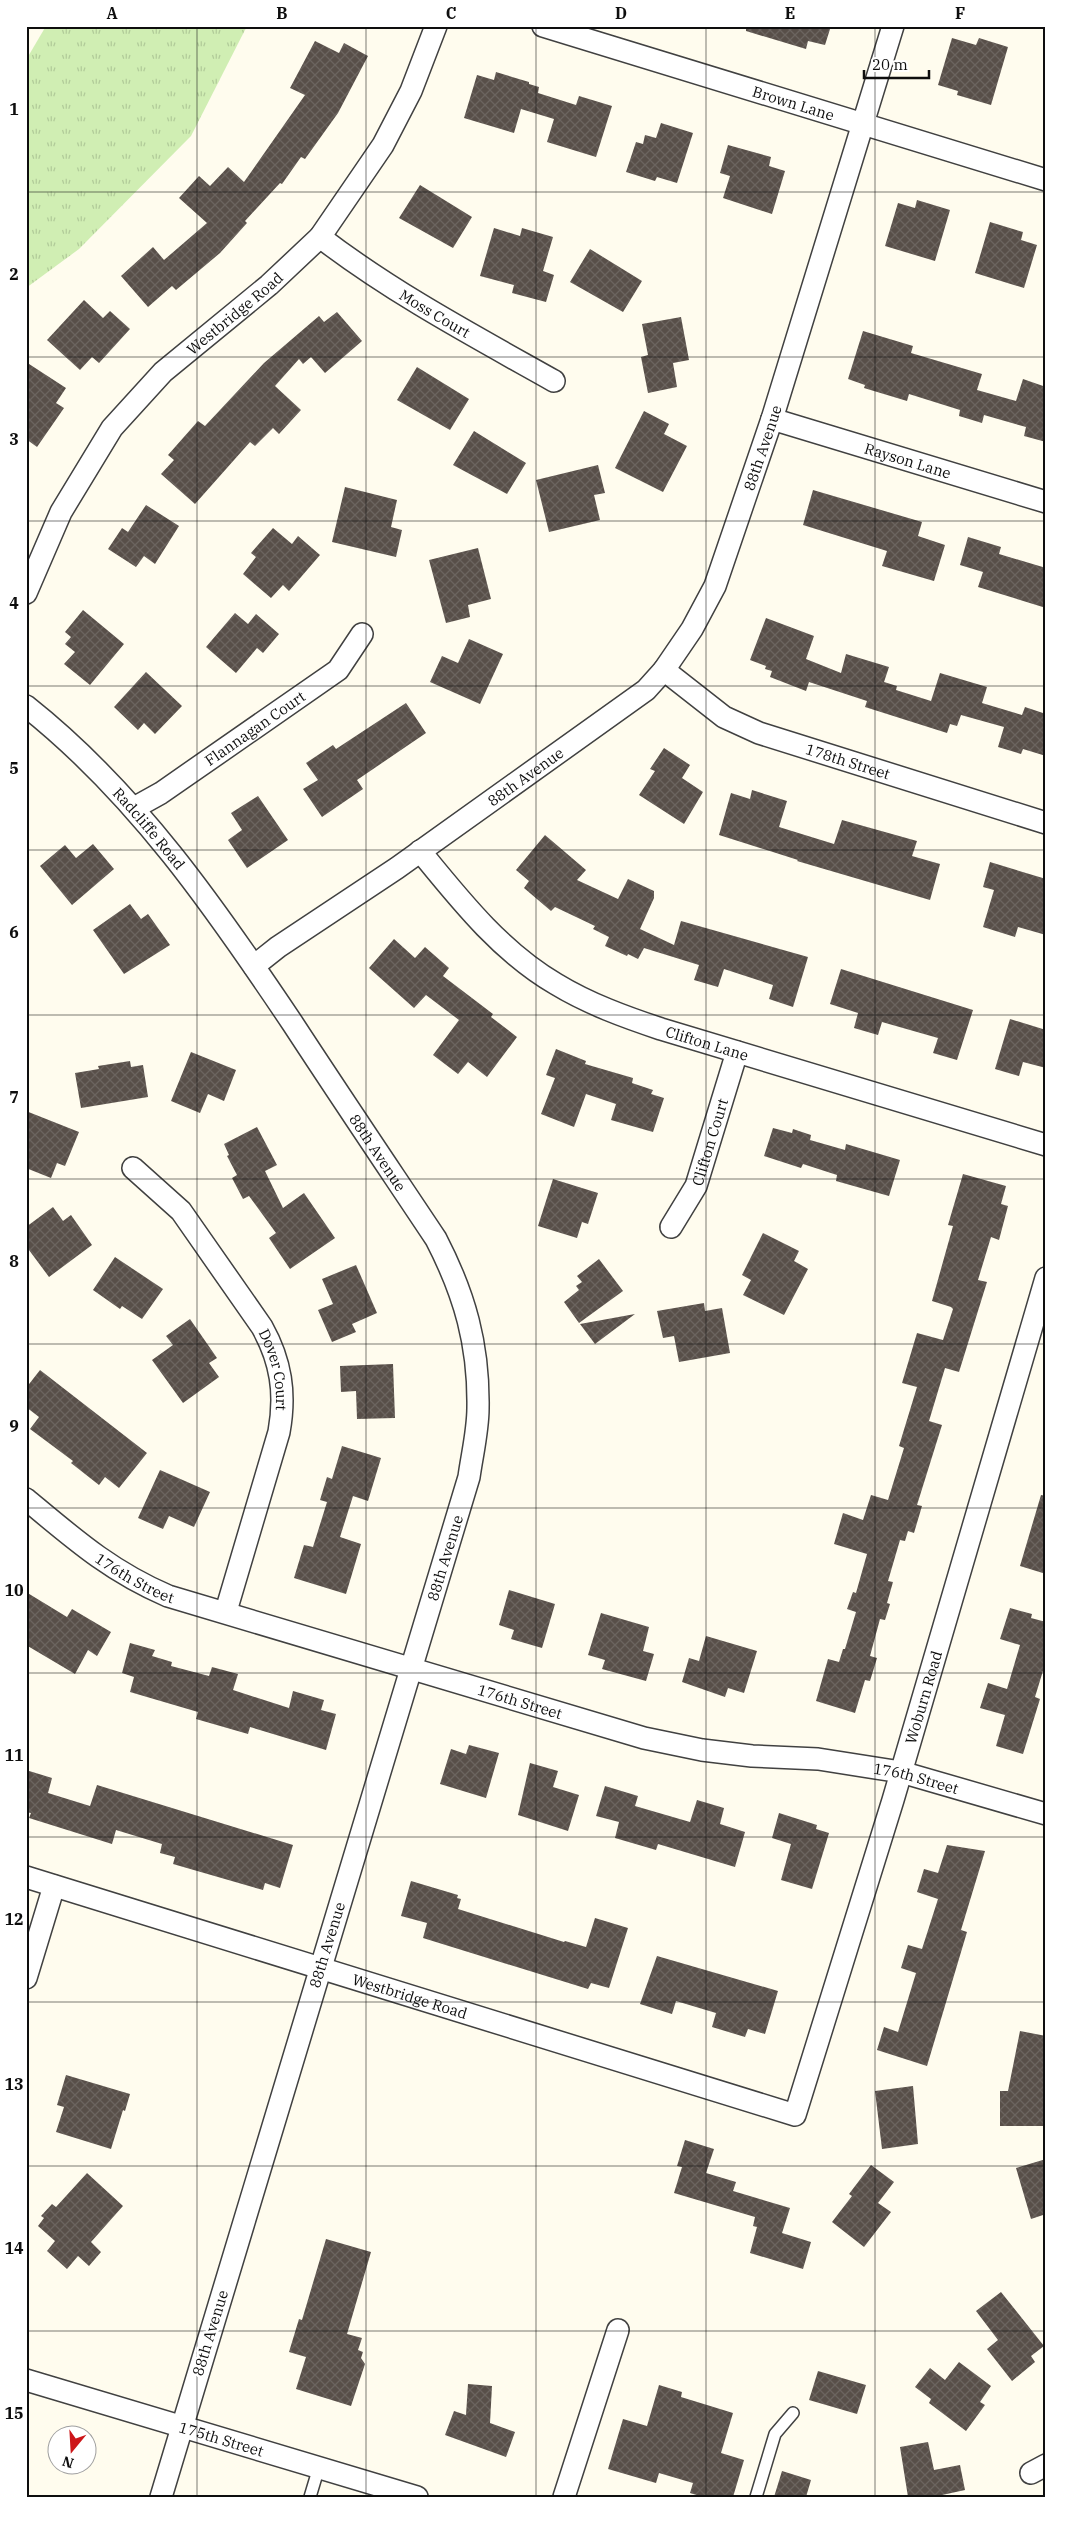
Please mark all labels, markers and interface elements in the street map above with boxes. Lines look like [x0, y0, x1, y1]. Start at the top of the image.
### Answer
text: A [106, 3, 118, 23]
text: B [276, 3, 288, 23]
text: C [446, 3, 456, 23]
text: D [615, 3, 627, 23]
text: E [785, 3, 795, 23]
text: F [955, 3, 965, 23]
scale bar [864, 48, 930, 80]
text: 20 m [872, 55, 908, 74]
street label: Brown Lane [750, 81, 837, 124]
text: 1 [9, 99, 19, 119]
text: 2 [9, 264, 19, 284]
street label: Westbridge Road [183, 268, 287, 358]
street label: Moss Court [396, 285, 474, 342]
street label: 88th Avenue [739, 403, 785, 493]
text: 3 [9, 429, 19, 449]
street label: Rayson Lane [862, 438, 954, 482]
text: 4 [9, 593, 19, 613]
street label: Flannagan Court [201, 686, 309, 769]
street label: 178th Street [803, 739, 893, 783]
street label: 88th Avenue [483, 743, 567, 810]
text: 5 [9, 758, 19, 778]
street label: Radcliffe Road [109, 783, 190, 873]
text: 6 [9, 922, 19, 942]
street label: Clifton Lane [663, 1021, 751, 1064]
text: 7 [9, 1087, 19, 1107]
street label: Clifton Court [687, 1096, 732, 1188]
street label: 88th Avenue [345, 1110, 411, 1195]
text: 8 [9, 1251, 19, 1271]
street label: Dover Court [255, 1325, 292, 1411]
text: 9 [9, 1416, 19, 1436]
street label: 88th Avenue [423, 1513, 467, 1603]
street label: 176th Street [92, 1548, 176, 1607]
text: 10 [4, 1580, 24, 1600]
street label: Woburn Road [900, 1648, 946, 1746]
street label: 176th Street [475, 1679, 565, 1723]
text: 11 [4, 1745, 24, 1765]
street label: 176th Street [872, 1758, 961, 1798]
street label: 88th Avenue [305, 1900, 349, 1990]
text: 12 [4, 1909, 24, 1929]
street label: Westbridge Road [350, 1969, 470, 2023]
text: 13 [4, 2074, 24, 2094]
text: 14 [4, 2238, 24, 2258]
street label: 88th Avenue [188, 2288, 232, 2378]
text: 15 [4, 2403, 24, 2423]
street label: 175th Street [177, 2417, 266, 2460]
north arrow [48, 2426, 98, 2476]
text: N [60, 2452, 76, 2473]

